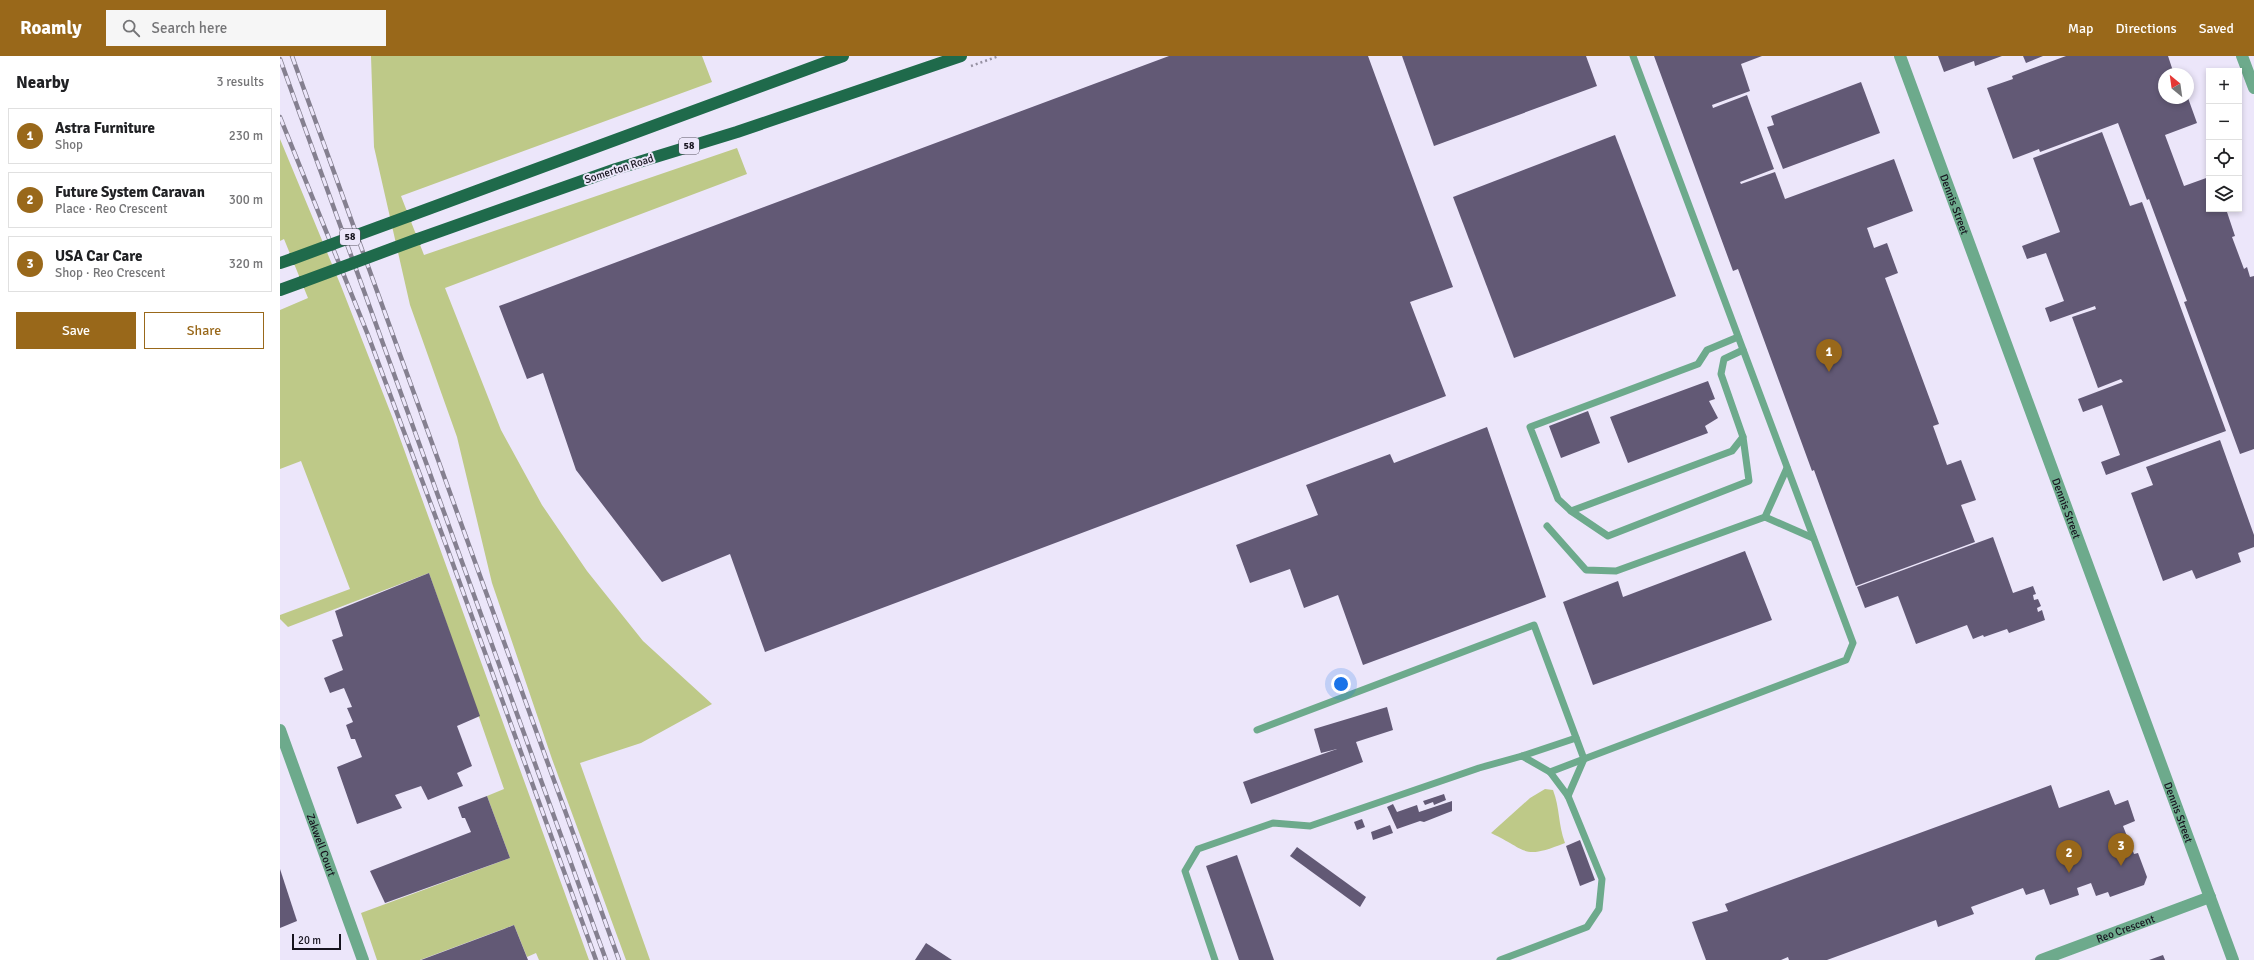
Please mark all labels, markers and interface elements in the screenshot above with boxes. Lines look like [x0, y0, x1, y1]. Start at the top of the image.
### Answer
search box [106, 10, 386, 46]
text: Roamly [20, 16, 82, 40]
icon: search [120, 17, 142, 39]
text: Search here [152, 19, 227, 37]
text: Map [2068, 20, 2094, 37]
text: Directions [2116, 20, 2177, 37]
text: Saved [2199, 20, 2234, 37]
north arrow [2158, 68, 2194, 104]
map controls [2206, 68, 2242, 212]
button: + [2206, 68, 2242, 104]
text: Nearby [16, 72, 69, 93]
text: 3 results [216, 74, 264, 90]
button: − [2206, 104, 2242, 140]
text: Astra Furniture [55, 119, 155, 137]
text: 1 [26, 128, 34, 144]
text: 230 m [229, 128, 263, 144]
text: Shop [55, 137, 83, 153]
road number: 58 [679, 138, 699, 154]
button: locate [2206, 140, 2242, 176]
street label: Somerton Road [583, 152, 655, 186]
street label: Dennis Street [1938, 172, 1972, 236]
button: layers [2206, 176, 2242, 212]
text: Future System Caravan [55, 183, 205, 201]
text: 2 [26, 192, 34, 208]
text: 300 m [229, 192, 263, 208]
text: Place · Reo Crescent [55, 201, 168, 217]
road number: 58 [340, 229, 360, 245]
text: USA Car Care [55, 247, 142, 265]
text: 3 [26, 256, 34, 272]
text: 320 m [229, 256, 263, 272]
text: Shop · Reo Crescent [55, 265, 165, 281]
button: Save [16, 312, 136, 349]
button: Share [144, 312, 264, 349]
pin: 1 [1816, 339, 1842, 372]
street label: Dennis Street [2050, 476, 2084, 541]
your location [1331, 674, 1351, 694]
street label: Dennis Street [2162, 780, 2196, 845]
street label: Zakwell Court [304, 812, 339, 878]
pin: 3 [2108, 833, 2134, 866]
pin: 2 [2056, 840, 2082, 873]
street label: Reo Crescent [2094, 912, 2157, 945]
scale bar [292, 932, 341, 951]
text: 20 m [298, 934, 321, 947]

